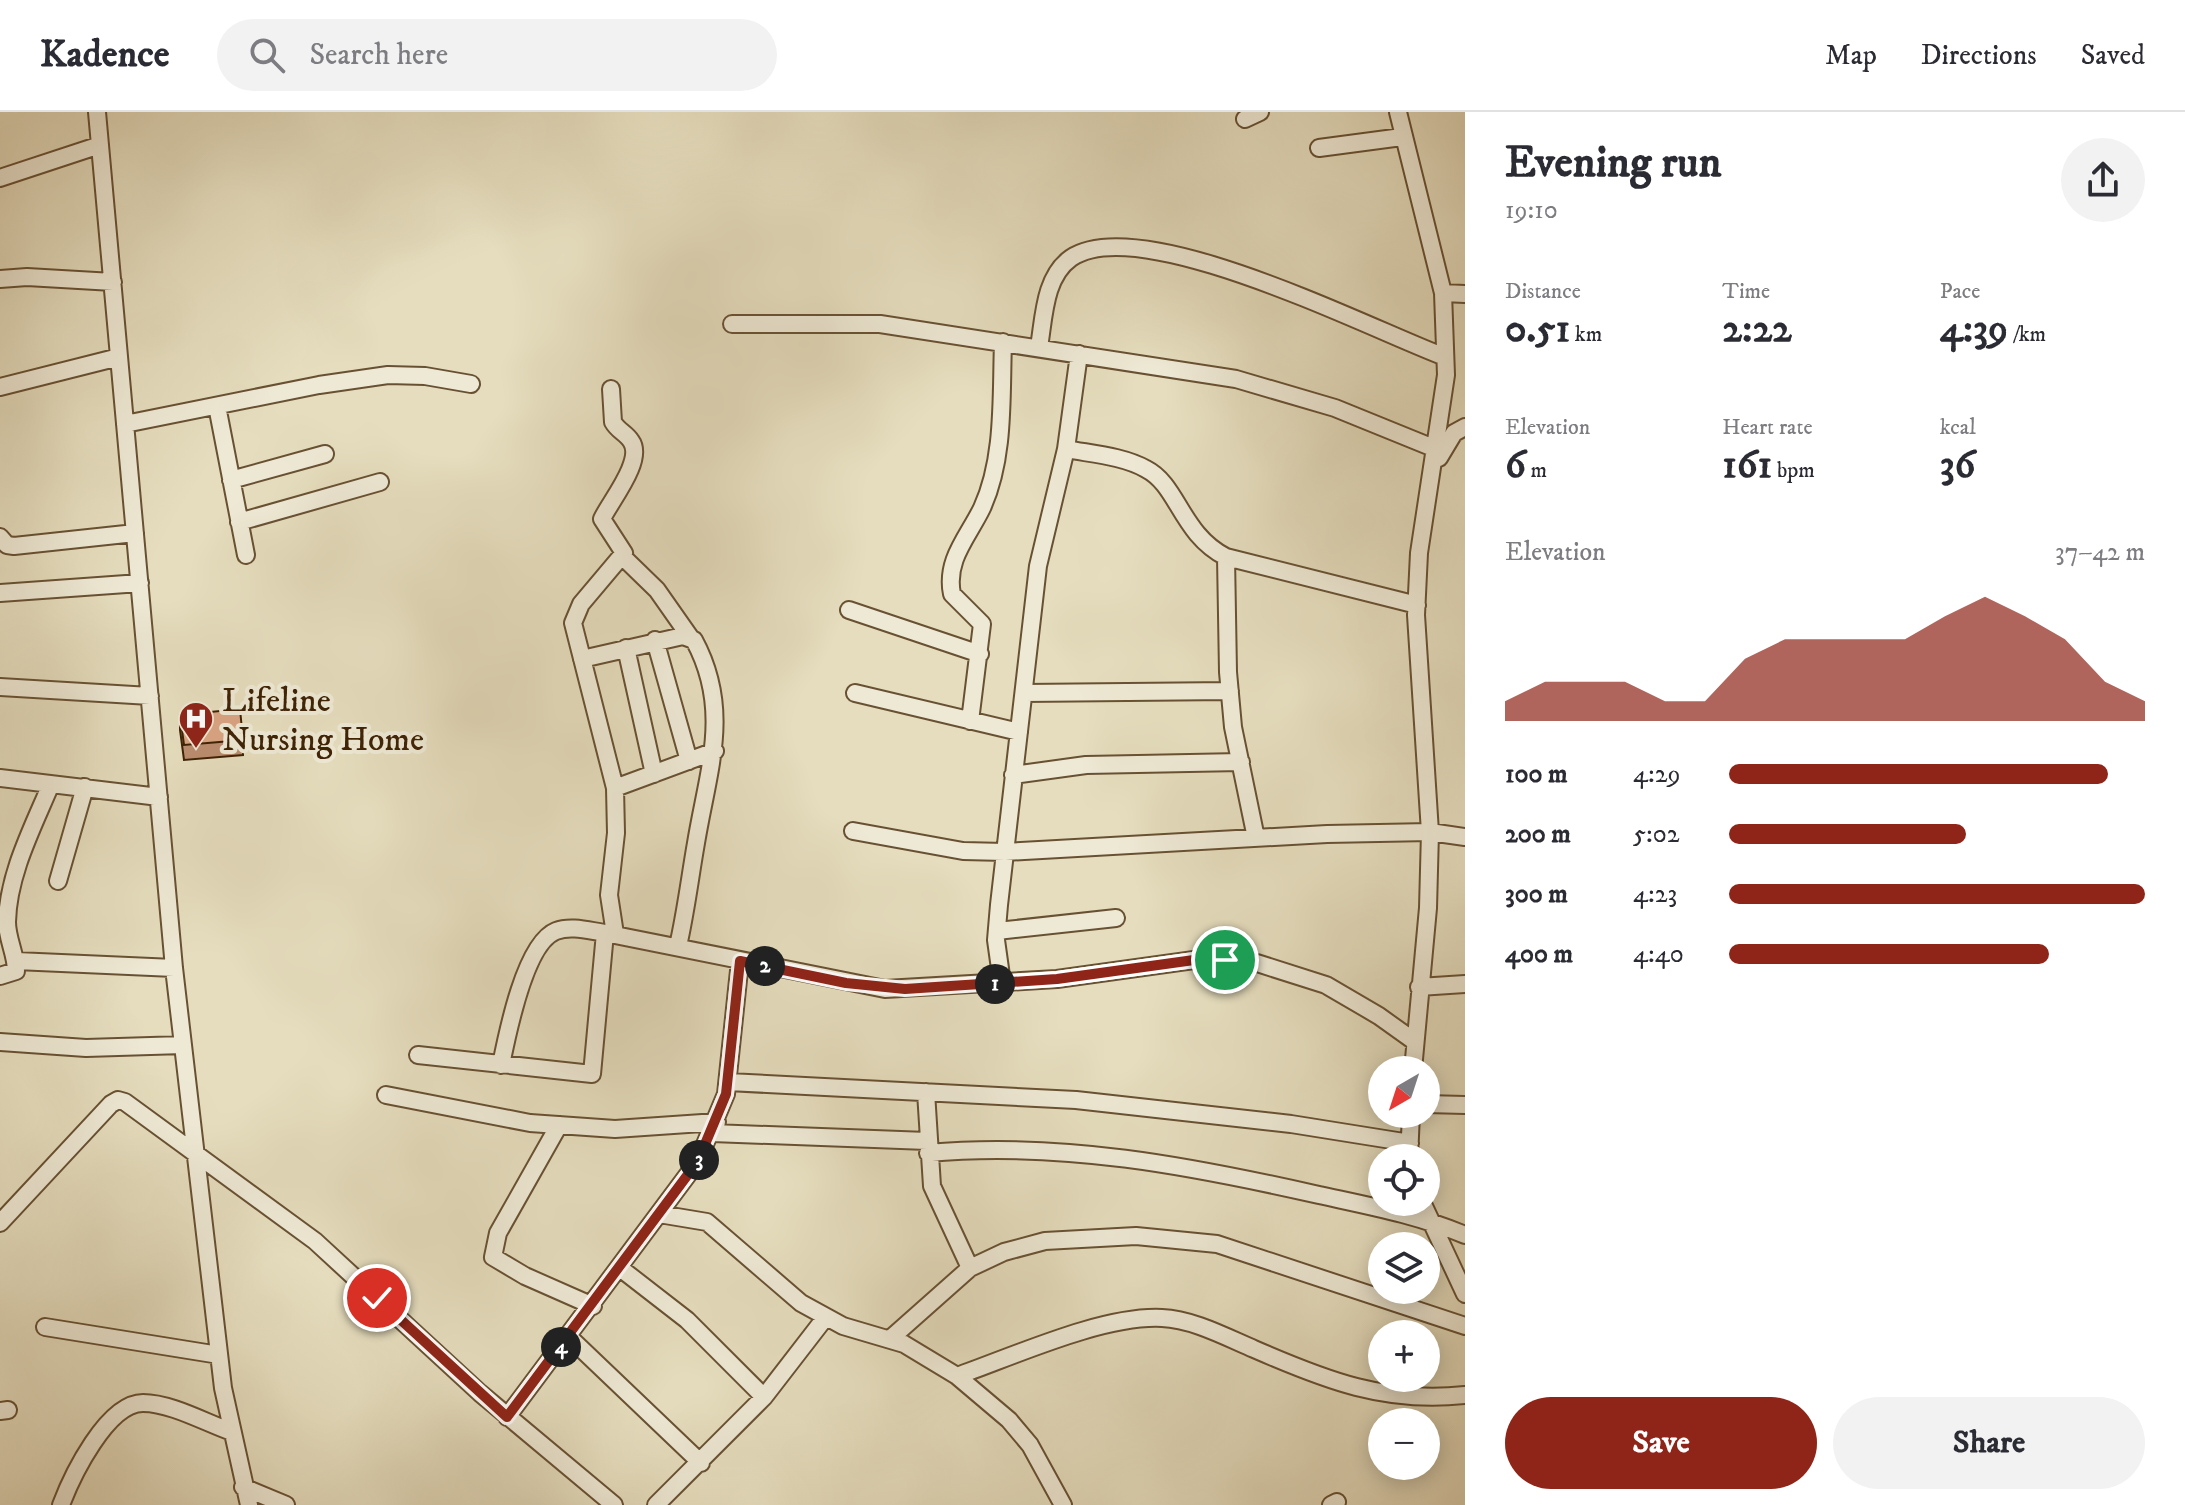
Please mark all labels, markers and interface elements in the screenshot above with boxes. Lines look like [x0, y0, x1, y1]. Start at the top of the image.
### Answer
search box [217, 19, 777, 91]
text: Kadence [40, 31, 169, 79]
icon: search [245, 33, 289, 77]
text: Search here [309, 37, 448, 74]
text: Map [1825, 38, 1877, 73]
text: Directions [1921, 38, 2037, 73]
text: Saved [2081, 38, 2145, 73]
text: Evening run [1505, 136, 1722, 191]
button: share [2061, 138, 2145, 222]
text: 19:10 [1505, 194, 1558, 227]
text: Distance [1505, 278, 1581, 305]
text: Time [1722, 278, 1770, 305]
text: Pace [1940, 278, 1980, 305]
text: 0.51 [1505, 305, 1570, 355]
text: 2:22 [1722, 305, 1792, 355]
text: 4:39 [1940, 305, 2008, 355]
text: km [1570, 321, 1602, 348]
text: /km [2008, 321, 2046, 348]
text: Elevation [1505, 414, 1590, 441]
text: Heart rate [1722, 414, 1813, 441]
text: kcal [1940, 414, 1976, 441]
text: 6 [1505, 441, 1526, 491]
text: 161 [1722, 441, 1772, 491]
text: 36 [1940, 441, 1975, 491]
text: m [1526, 457, 1547, 484]
text: bpm [1772, 457, 1815, 484]
text: Elevation [1505, 536, 1606, 569]
text: 37–42 m [2055, 536, 2145, 569]
place label: Lifeline Nursing Home [222, 680, 424, 761]
hospital icon: Lifeline Nursing Home [177, 700, 215, 750]
text: 100 m [1505, 758, 1568, 791]
text: 4:29 [1633, 758, 1681, 791]
text: 200 m [1505, 818, 1571, 851]
text: 5:02 [1633, 818, 1679, 851]
text: 300 m [1505, 878, 1568, 911]
text: 4:23 [1633, 878, 1677, 911]
pin [1191, 926, 1259, 994]
icon: arrive [1203, 938, 1247, 982]
text: 400 m [1505, 938, 1573, 971]
text: 4:40 [1633, 938, 1684, 971]
pin: 2 [745, 946, 785, 986]
text: 2 [760, 952, 770, 979]
pin: 1 [975, 964, 1015, 1004]
text: 1 [991, 970, 999, 997]
north arrow [1368, 1056, 1440, 1128]
map controls [1368, 1056, 1440, 1480]
pin: 3 [679, 1140, 719, 1180]
button: locate [1368, 1144, 1440, 1216]
text: 3 [695, 1146, 703, 1173]
button: layers [1368, 1232, 1440, 1304]
pin [343, 1264, 411, 1332]
icon: check [355, 1276, 399, 1320]
button: + [1368, 1320, 1440, 1392]
pin: 4 [541, 1327, 581, 1367]
text: 4 [555, 1333, 567, 1360]
button: Save [1505, 1397, 1817, 1489]
button: Share [1833, 1397, 2145, 1489]
button: − [1368, 1408, 1440, 1480]

